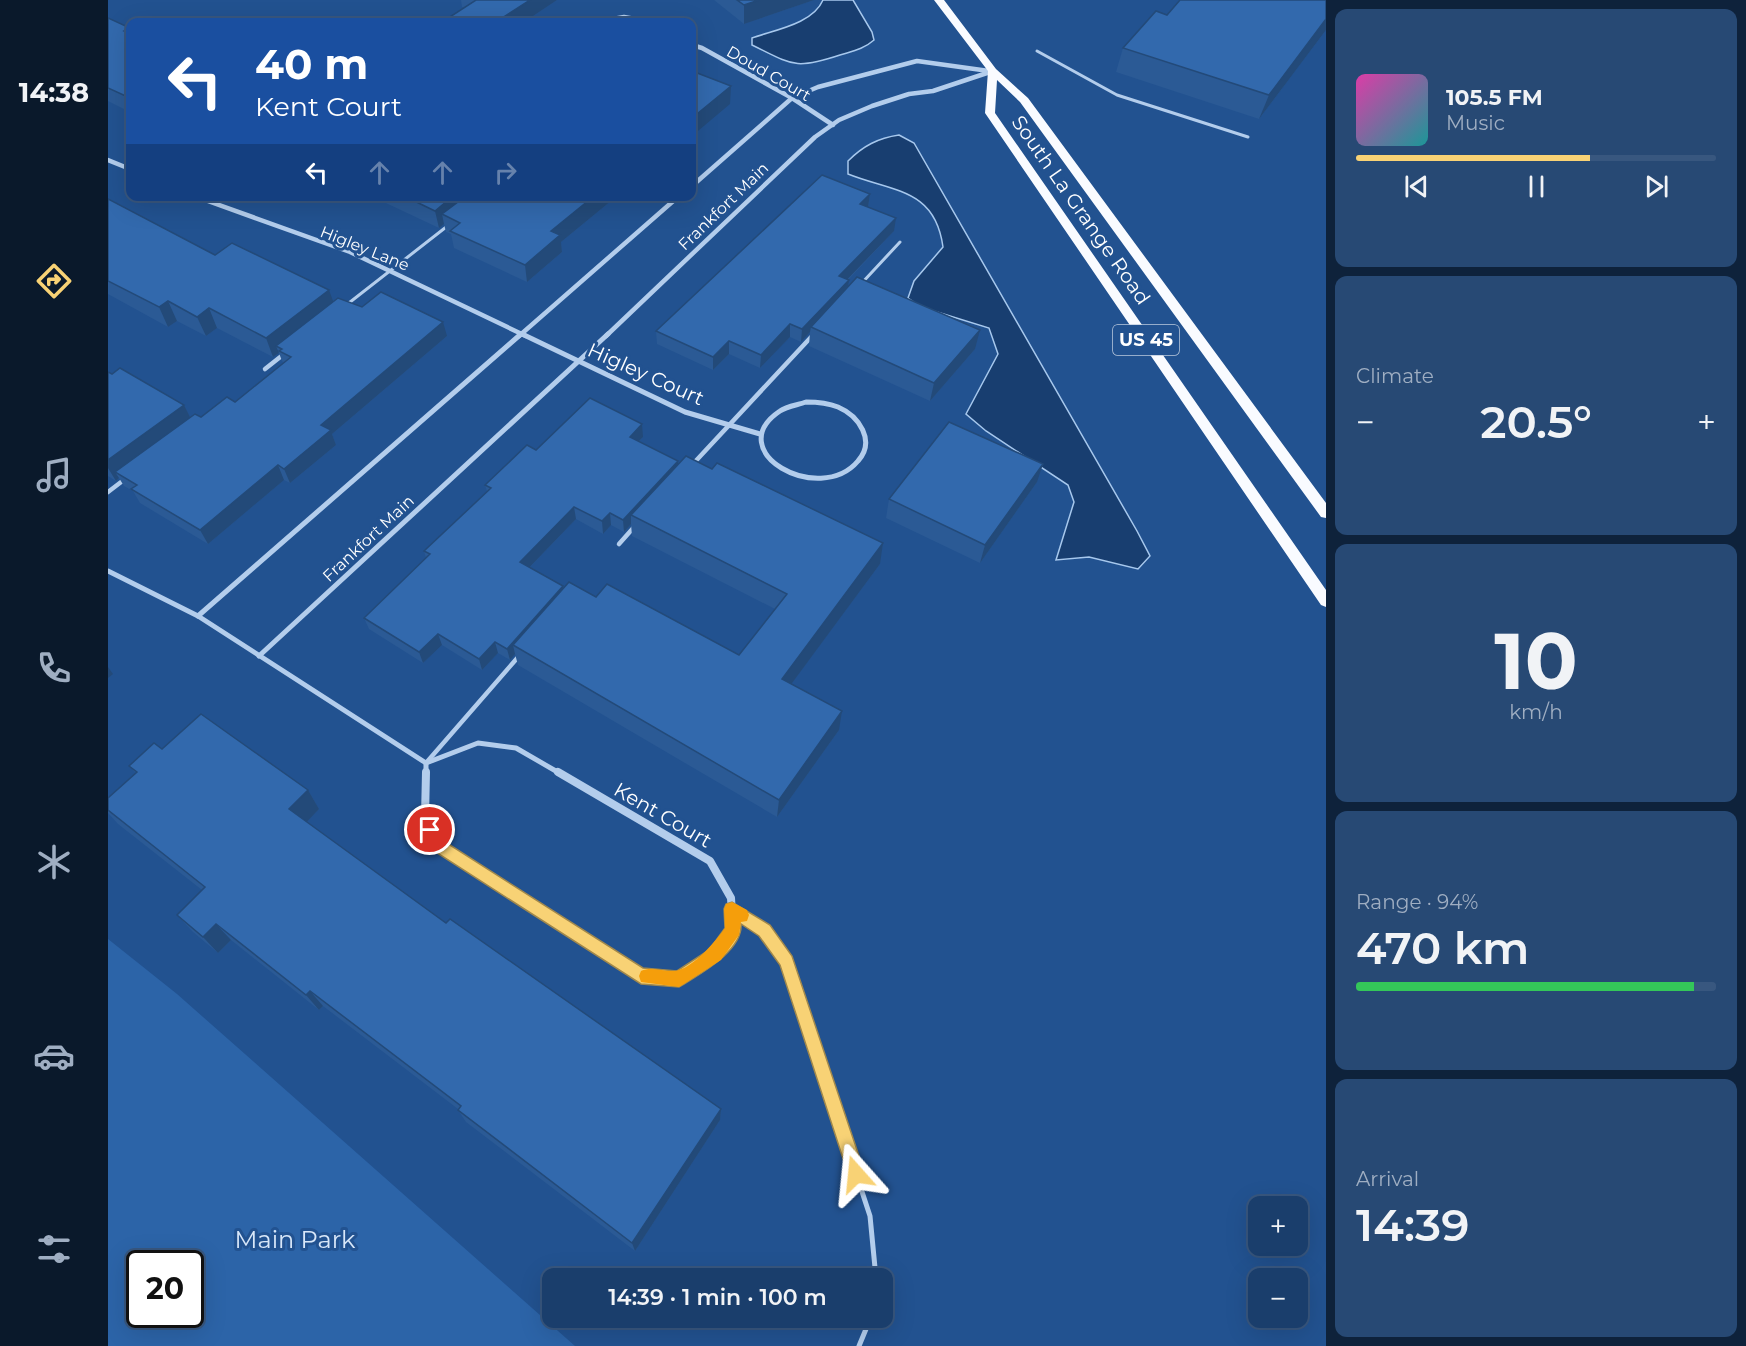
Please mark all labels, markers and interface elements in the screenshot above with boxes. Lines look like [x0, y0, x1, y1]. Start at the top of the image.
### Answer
text: 40 m [255, 38, 368, 90]
icon: left [156, 42, 234, 120]
street label: Doud Court [723, 42, 815, 105]
text: 14:38 [19, 76, 89, 109]
text: 105.5 FM [1446, 84, 1543, 111]
text: Kent Court [255, 90, 402, 123]
street label: South La Grange Road [1007, 111, 1155, 309]
text: Music [1446, 111, 1505, 135]
icon: left [300, 156, 333, 189]
icon: ahead [363, 156, 396, 189]
icon: ahead [426, 156, 459, 189]
icon: right [489, 156, 522, 189]
street label: Frankfort Main [674, 159, 772, 254]
icon: previous [1400, 170, 1433, 203]
icon: pause [1520, 170, 1553, 203]
icon: next [1640, 170, 1673, 203]
street label: Higley Lane [318, 222, 412, 275]
icon: directions [33, 260, 75, 302]
road number: US 45 [1113, 325, 1179, 355]
street label: Higley Court [584, 338, 708, 410]
text: Climate [1356, 364, 1434, 388]
text: 20.5° [1480, 394, 1592, 449]
text: − [1356, 402, 1375, 442]
text: + [1697, 402, 1716, 442]
icon: music [33, 454, 75, 496]
street label: Frankfort Main [319, 491, 418, 586]
text: 10 [1494, 613, 1578, 709]
icon: phone [33, 647, 75, 689]
text: km/h [1509, 700, 1563, 724]
street label: Kent Court [610, 777, 716, 853]
pin [404, 804, 455, 855]
icon: arrive [413, 813, 446, 846]
icon: climate [33, 841, 75, 883]
text: Range · 94% [1356, 890, 1478, 914]
text: 470 km [1356, 920, 1529, 975]
icon: car [33, 1035, 75, 1077]
position arrow [824, 1142, 888, 1206]
text: Arrival [1356, 1167, 1419, 1191]
map controls [1248, 1196, 1308, 1328]
button: + [1248, 1196, 1308, 1256]
text: 14:39 [1356, 1197, 1469, 1252]
park label: Main Park [235, 1225, 356, 1254]
icon: filters [33, 1228, 75, 1270]
speed limit sign: 20 [126, 1250, 204, 1328]
button: − [1248, 1268, 1308, 1328]
text: 14:39 · 1 min · 100 m [608, 1284, 827, 1311]

